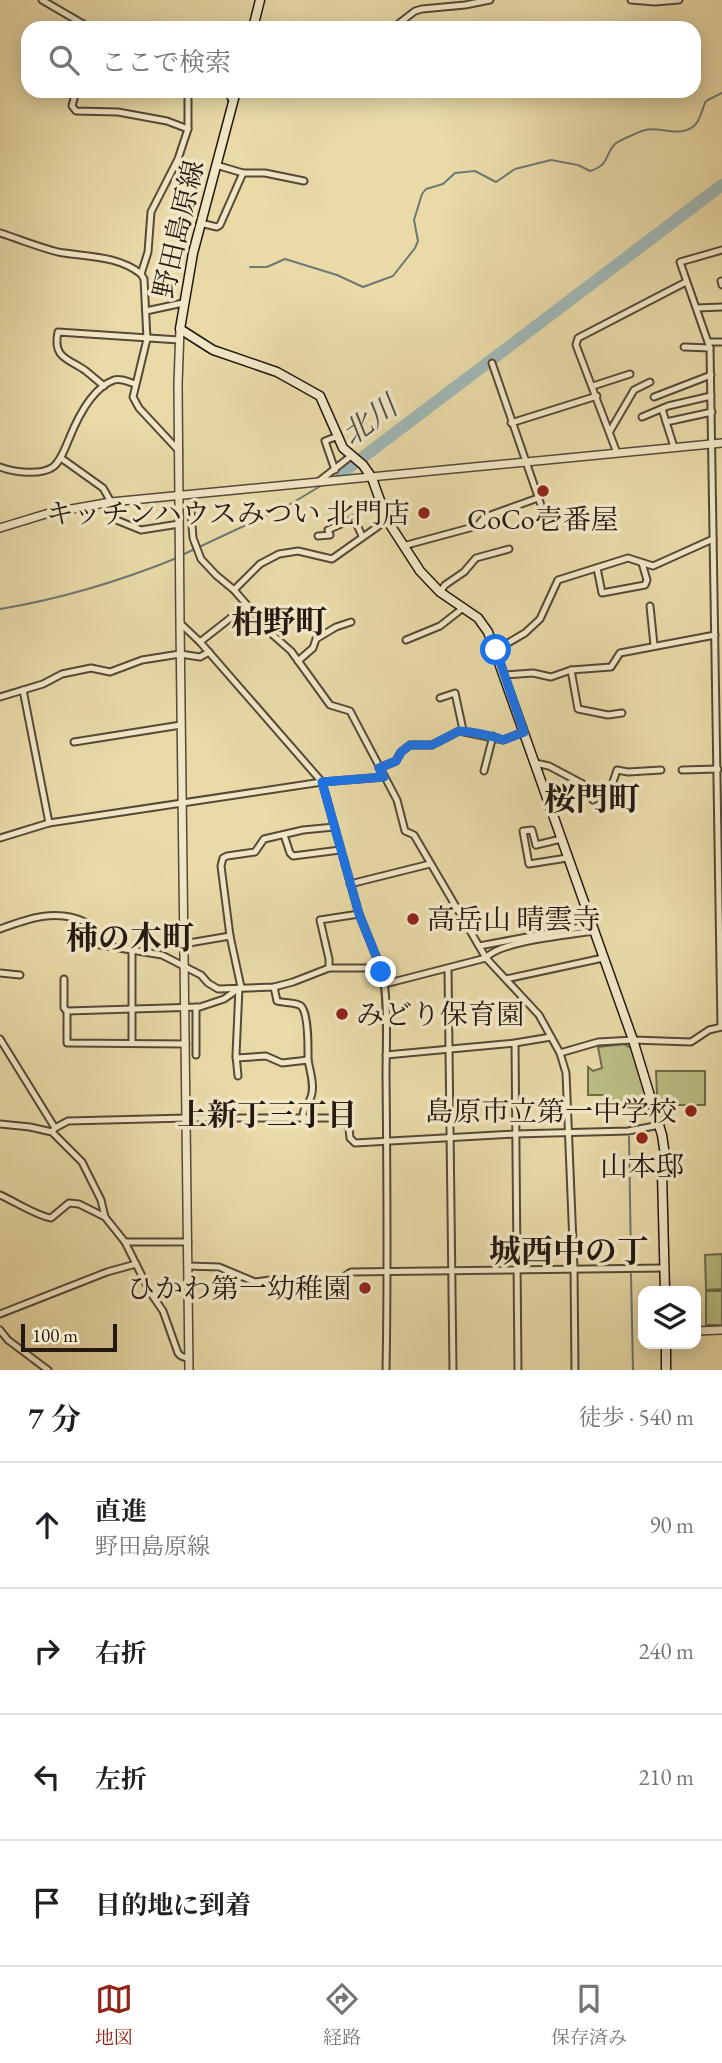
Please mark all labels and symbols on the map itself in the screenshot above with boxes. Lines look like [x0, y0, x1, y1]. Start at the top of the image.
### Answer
street label: 野田島原線 [145, 157, 211, 301]
water label: 北川 [333, 385, 407, 453]
marker: CoCo壱番屋 [535, 483, 551, 499]
place label: キッチンハウスみつい 北門店 [46, 495, 410, 531]
place label: CoCo壱番屋 [467, 501, 619, 537]
marker: キッチンハウスみつい 北門店 [416, 505, 432, 521]
district label: 柏野町 [231, 601, 327, 643]
route start [480, 634, 511, 665]
district label: 桜門町 [544, 778, 640, 820]
place label: 高岳山 晴雲寺 [427, 901, 601, 937]
marker: 高岳山 晴雲寺 [405, 911, 421, 927]
district label: 柿の木町 [66, 917, 194, 959]
route end [365, 956, 396, 987]
place label: みどり保育園 [356, 996, 524, 1032]
marker: みどり保育園 [334, 1006, 350, 1022]
place label: 島原市立第一中学校 [425, 1093, 677, 1129]
district label: 上新丁三丁目 [177, 1095, 357, 1134]
marker: 島原市立第一中学校 [683, 1103, 699, 1119]
marker: 山本邸 [634, 1130, 650, 1146]
place label: 山本邸 [600, 1148, 684, 1184]
district label: 城西中の丁 [489, 1230, 649, 1272]
place label: ひかわ第一幼稚園 [127, 1270, 351, 1306]
marker: ひかわ第一幼稚園 [357, 1280, 373, 1296]
scale bar [21, 1321, 117, 1353]

